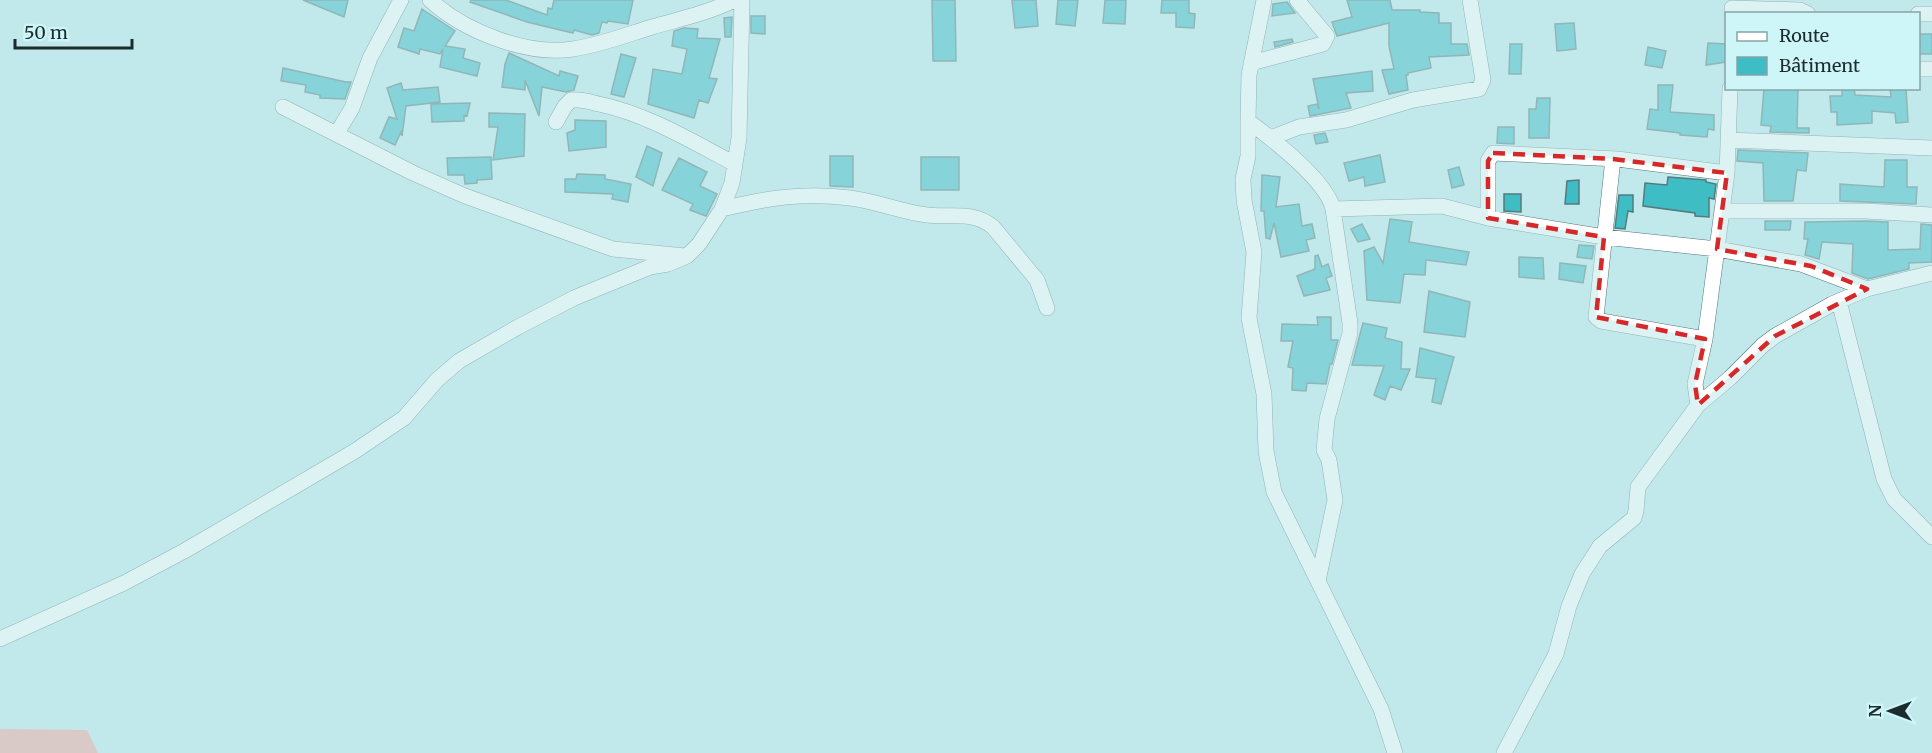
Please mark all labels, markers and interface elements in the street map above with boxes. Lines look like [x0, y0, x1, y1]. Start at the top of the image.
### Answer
scale bar [15, 12, 132, 50]
legend [1725, 12, 1920, 90]
text: 50 m [24, 21, 68, 44]
text: Route [1779, 24, 1829, 47]
text: Bâtiment [1779, 54, 1860, 77]
north arrow [1860, 681, 1920, 741]
text: N [1865, 704, 1885, 717]

